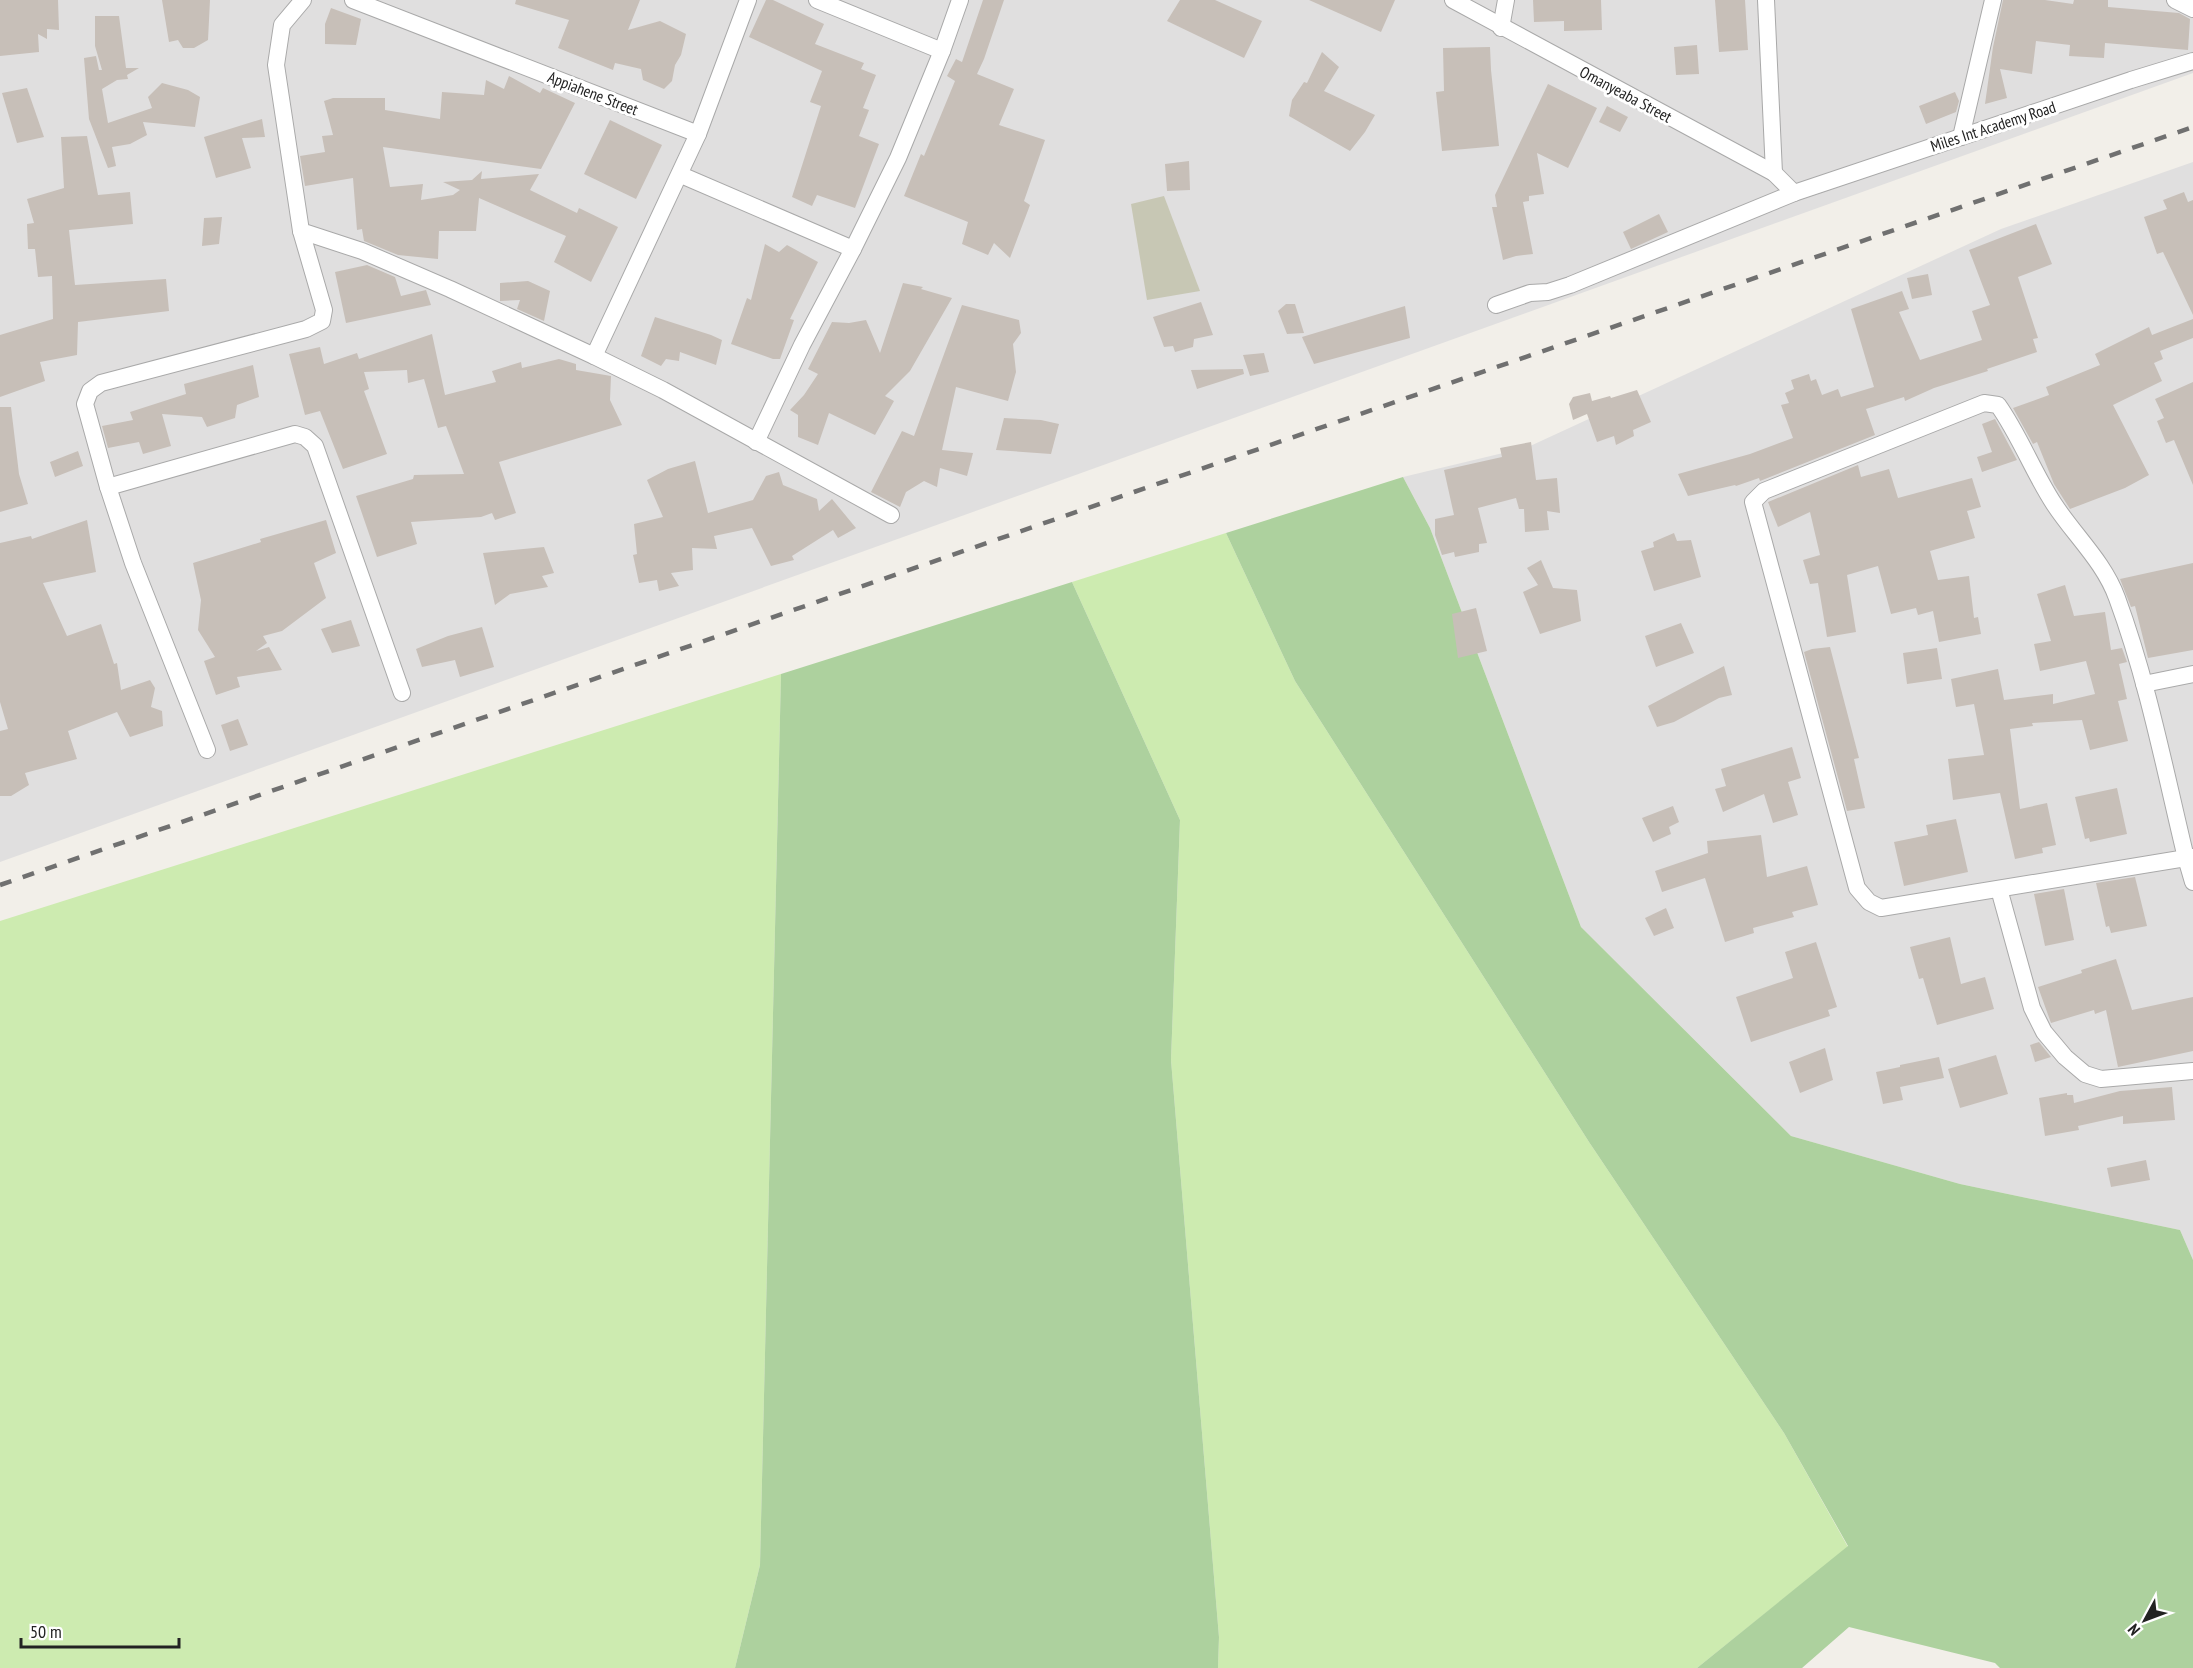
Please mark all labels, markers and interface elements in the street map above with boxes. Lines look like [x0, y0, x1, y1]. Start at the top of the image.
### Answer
street label: Omanyeaba Street [1576, 61, 1676, 127]
street label: Appiahene Street [545, 67, 642, 120]
street label: Miles Int Academy Road [1928, 96, 2058, 156]
north arrow [2115, 1590, 2175, 1650]
scale bar [21, 1611, 178, 1649]
text: 50 m [30, 1620, 62, 1643]
text: N [2123, 1620, 2144, 1640]

